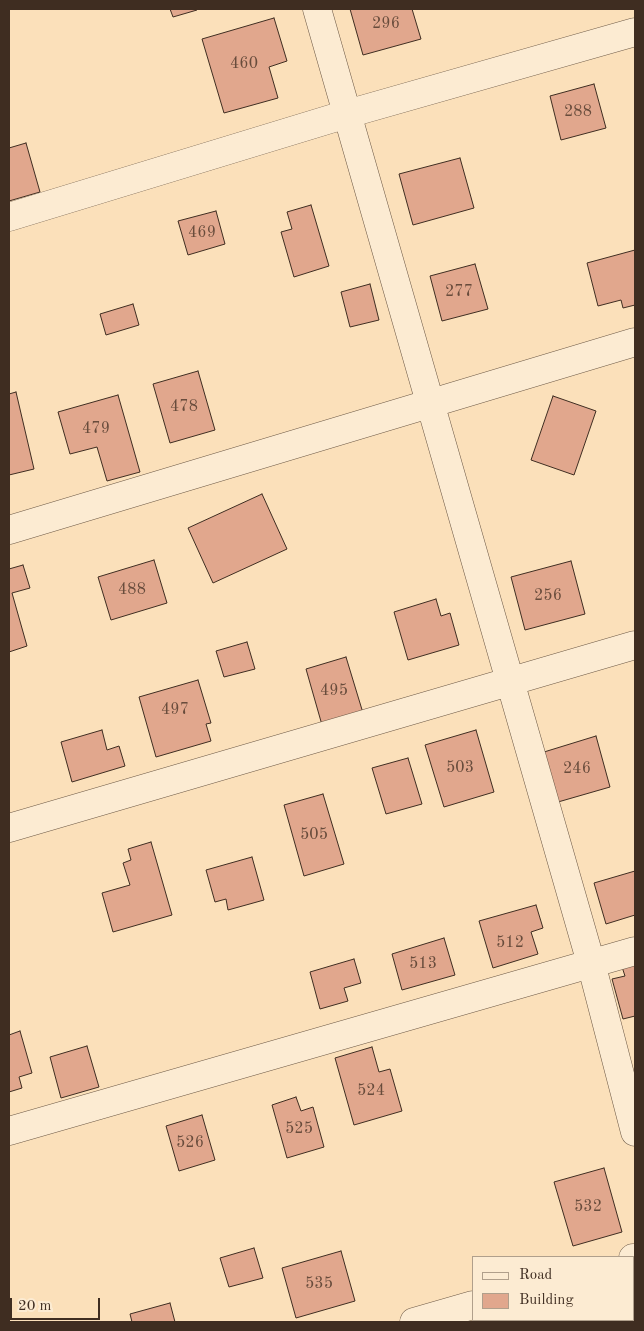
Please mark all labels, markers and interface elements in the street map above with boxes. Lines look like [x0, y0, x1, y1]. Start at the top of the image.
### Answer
house number: 296 [372, 14, 400, 34]
house number: 460 [230, 54, 258, 74]
house number: 288 [564, 102, 592, 122]
house number: 469 [188, 223, 216, 243]
house number: 277 [445, 282, 473, 302]
house number: 478 [170, 397, 198, 417]
house number: 479 [82, 419, 110, 439]
house number: 488 [118, 580, 146, 600]
house number: 256 [534, 586, 562, 606]
house number: 495 [320, 681, 348, 701]
house number: 497 [161, 700, 189, 720]
house number: 503 [446, 758, 474, 778]
house number: 246 [563, 759, 591, 779]
house number: 505 [300, 825, 328, 845]
house number: 512 [496, 933, 524, 953]
house number: 513 [409, 954, 437, 974]
house number: 524 [357, 1081, 385, 1101]
house number: 525 [285, 1119, 313, 1139]
house number: 526 [176, 1133, 204, 1153]
house number: 532 [574, 1197, 602, 1217]
legend [472, 1256, 634, 1321]
text: Road [519, 1268, 552, 1283]
house number: 535 [305, 1274, 333, 1294]
scale bar [12, 1288, 102, 1320]
text: Building [519, 1293, 574, 1308]
text: 20 m [18, 1299, 52, 1314]

